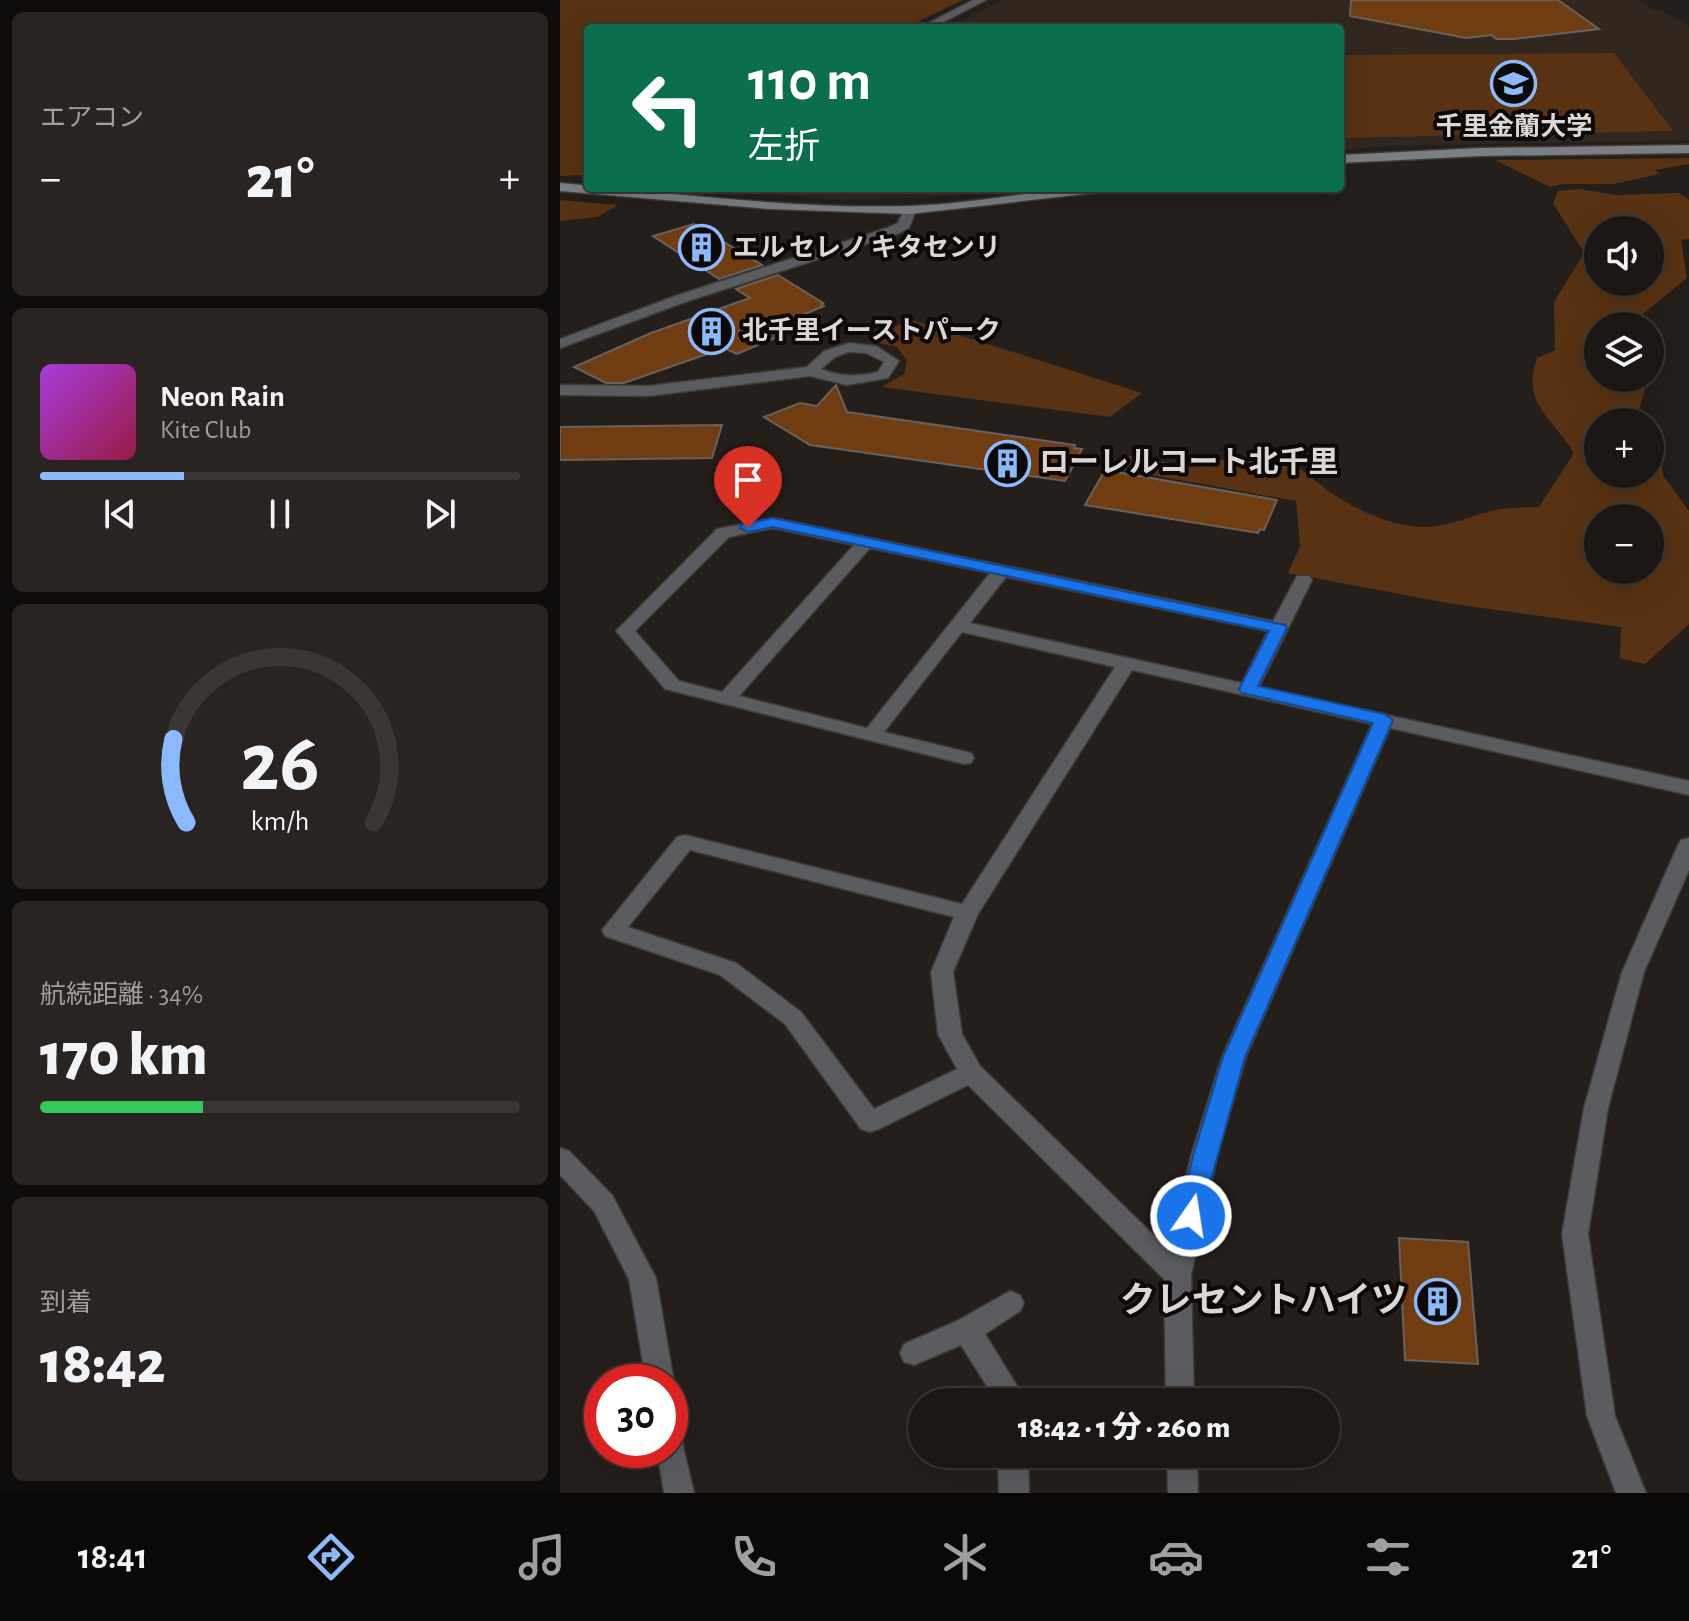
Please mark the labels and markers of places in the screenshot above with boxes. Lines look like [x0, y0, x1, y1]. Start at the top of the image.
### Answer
school or university icon: 千里金蘭大学 [1490, 60, 1538, 108]
place label: 千里金蘭大学 [1436, 112, 1592, 140]
building icon: エル セレノ キタセンリ [678, 224, 726, 272]
place label: エル セレノ キタセンリ [733, 234, 1001, 261]
building icon: 北千里イーストパーク [687, 307, 735, 355]
place label: 北千里イーストパーク [742, 317, 1001, 344]
building icon: ローレルコート北千里 [984, 439, 1032, 487]
pin [714, 446, 782, 528]
place label: ローレルコート北千里 [1039, 446, 1338, 478]
building icon: クレセントハイツ [1414, 1277, 1462, 1325]
place label: クレセントハイツ [1120, 1282, 1407, 1319]

